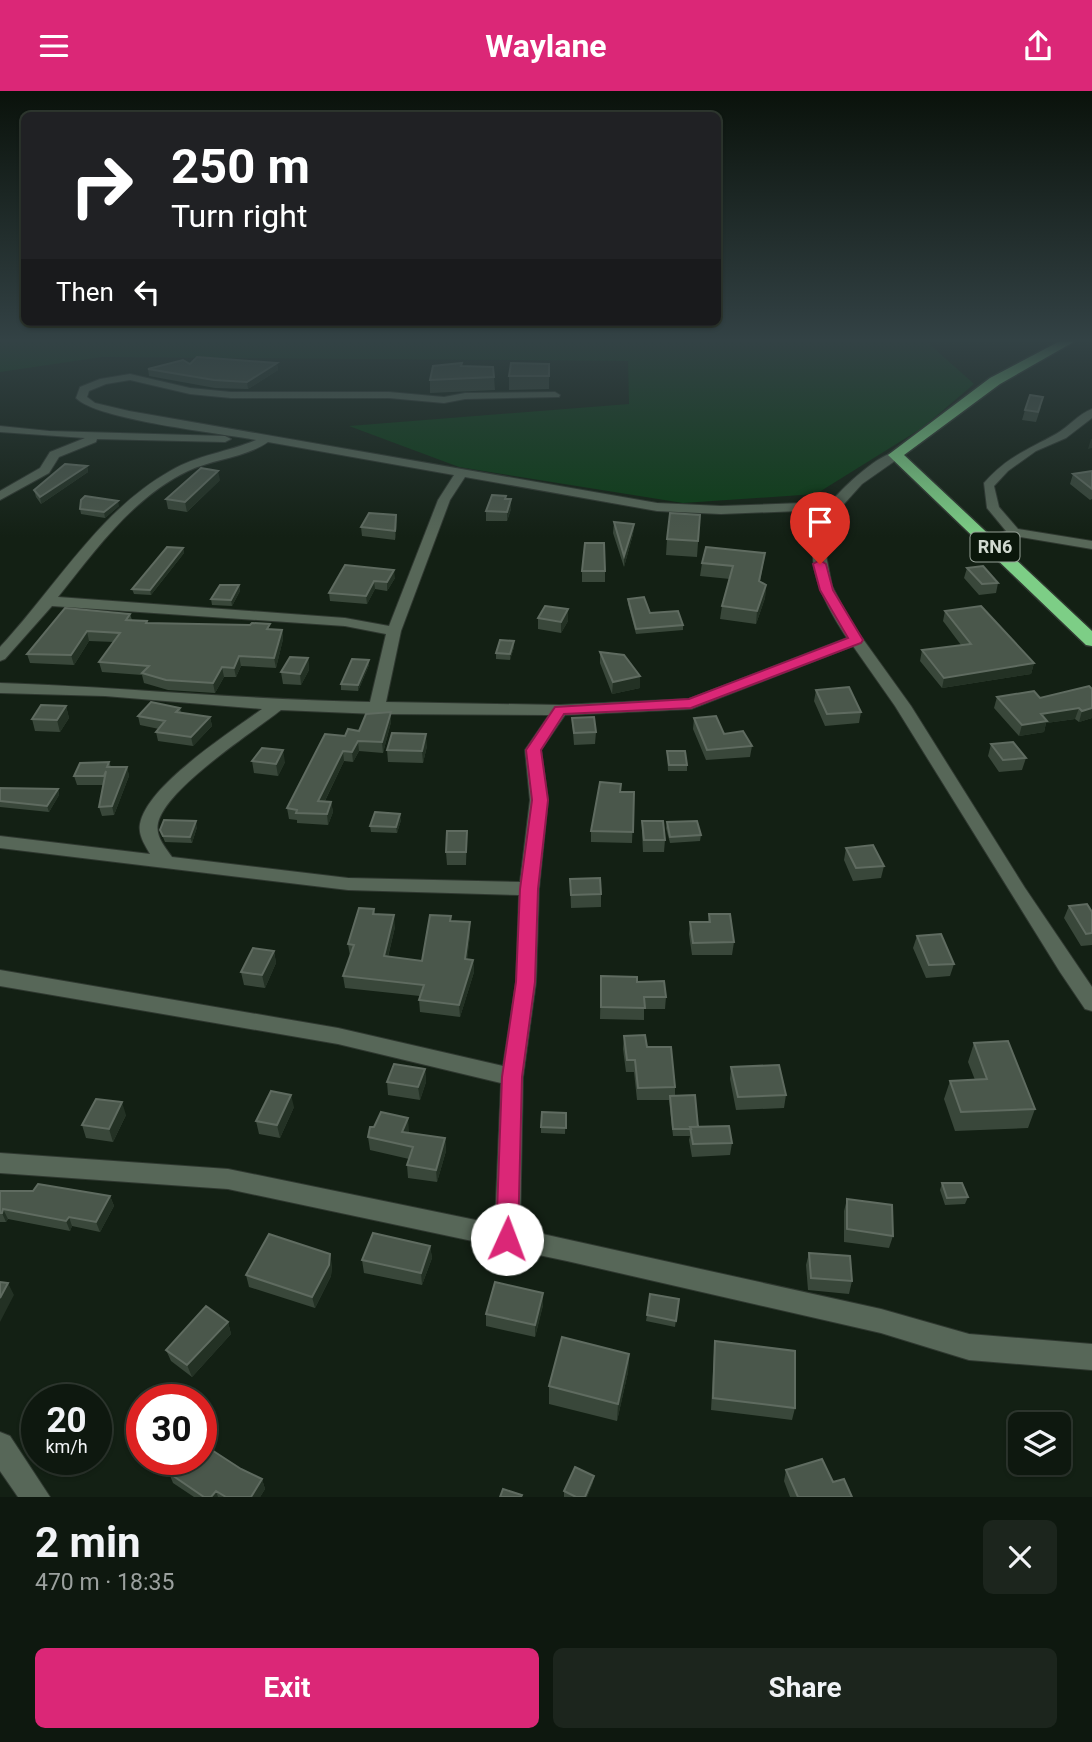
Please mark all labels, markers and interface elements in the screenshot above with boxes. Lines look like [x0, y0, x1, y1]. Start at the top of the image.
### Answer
icon: menu [35, 27, 73, 65]
text: Waylane [485, 27, 607, 65]
icon: share [1019, 27, 1057, 65]
text: 250 m [171, 138, 310, 195]
icon: right [56, 140, 147, 231]
text: Turn right [171, 197, 307, 235]
icon: left [128, 273, 166, 311]
text: Then [56, 277, 114, 307]
pin [790, 492, 850, 564]
icon: arrive [801, 503, 839, 541]
road number: RN6 [970, 533, 1020, 561]
position arrow [470, 1202, 544, 1276]
speed limit sign: 30 [126, 1384, 217, 1475]
text: 20 [46, 1400, 87, 1441]
map controls [1008, 1412, 1071, 1475]
button: layers [1008, 1412, 1071, 1475]
text: km/h [45, 1436, 88, 1457]
text: 2 min [35, 1518, 141, 1567]
button: close [983, 1520, 1057, 1594]
text: 470 m · 18:35 [35, 1569, 174, 1596]
button: Exit [35, 1648, 539, 1728]
button: Share [553, 1648, 1057, 1728]

